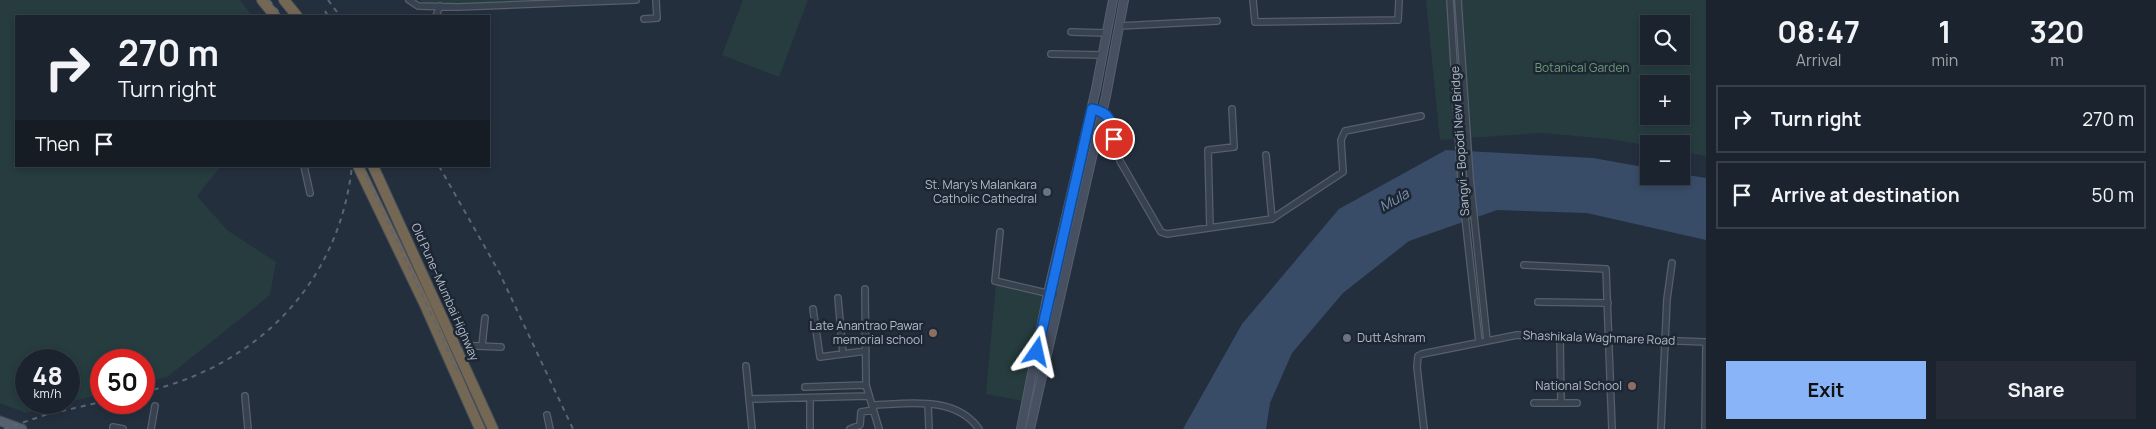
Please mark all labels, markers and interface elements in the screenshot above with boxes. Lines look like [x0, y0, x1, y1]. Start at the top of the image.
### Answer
text: 08:47 [1777, 11, 1860, 52]
text: 1 [1938, 11, 1951, 52]
text: 320 [2030, 11, 2085, 52]
map controls [1640, 15, 1690, 185]
button: search [1640, 15, 1690, 65]
text: 270 m [118, 29, 219, 77]
icon: right [35, 35, 100, 100]
text: Arrival [1796, 49, 1842, 71]
text: min [1931, 49, 1958, 71]
text: m [2050, 49, 2064, 71]
park label: Botanical Garden [1535, 59, 1629, 76]
street label: Sangvi - Bopodi New Bridge [1446, 65, 1473, 217]
text: Turn right [118, 74, 216, 104]
button: + [1640, 75, 1690, 125]
icon: right [1728, 105, 1756, 133]
text: Turn right [1771, 106, 1861, 132]
text: 270 m [2082, 106, 2134, 132]
pin [1093, 118, 1135, 160]
icon: arrive [1100, 125, 1128, 153]
icon: arrive [90, 130, 118, 158]
text: Then [35, 131, 80, 157]
button: − [1640, 135, 1690, 185]
place label: St. Mary's Malankara Catholic Cathedral [925, 176, 1037, 207]
icon: arrive [1728, 181, 1756, 209]
text: Arrive at destination [1771, 182, 1960, 208]
text: 50 m [2092, 182, 2134, 208]
water label: Mula [1376, 183, 1413, 216]
marker: St. Mary's Malankara Catholic Cathedral [1041, 186, 1053, 198]
street label: Old Pune–Mumbai Highway [407, 220, 484, 364]
place label: Late Anantrao Pawar memorial school [809, 317, 924, 348]
position arrow [1010, 325, 1062, 377]
street label: Shashikala Waghmare Road [1523, 326, 1675, 349]
marker: Late Anantrao Pawar memorial school [927, 327, 939, 339]
place label: Dutt Ashram [1357, 329, 1425, 346]
marker: Dutt Ashram [1341, 332, 1353, 344]
speed limit sign: 50 [90, 349, 155, 414]
text: 48 [32, 358, 63, 393]
button: Exit [1726, 361, 1926, 419]
button: Share [1936, 361, 2136, 419]
place label: National School [1535, 377, 1622, 394]
marker: National School [1626, 380, 1638, 392]
text: km/h [34, 385, 61, 402]

